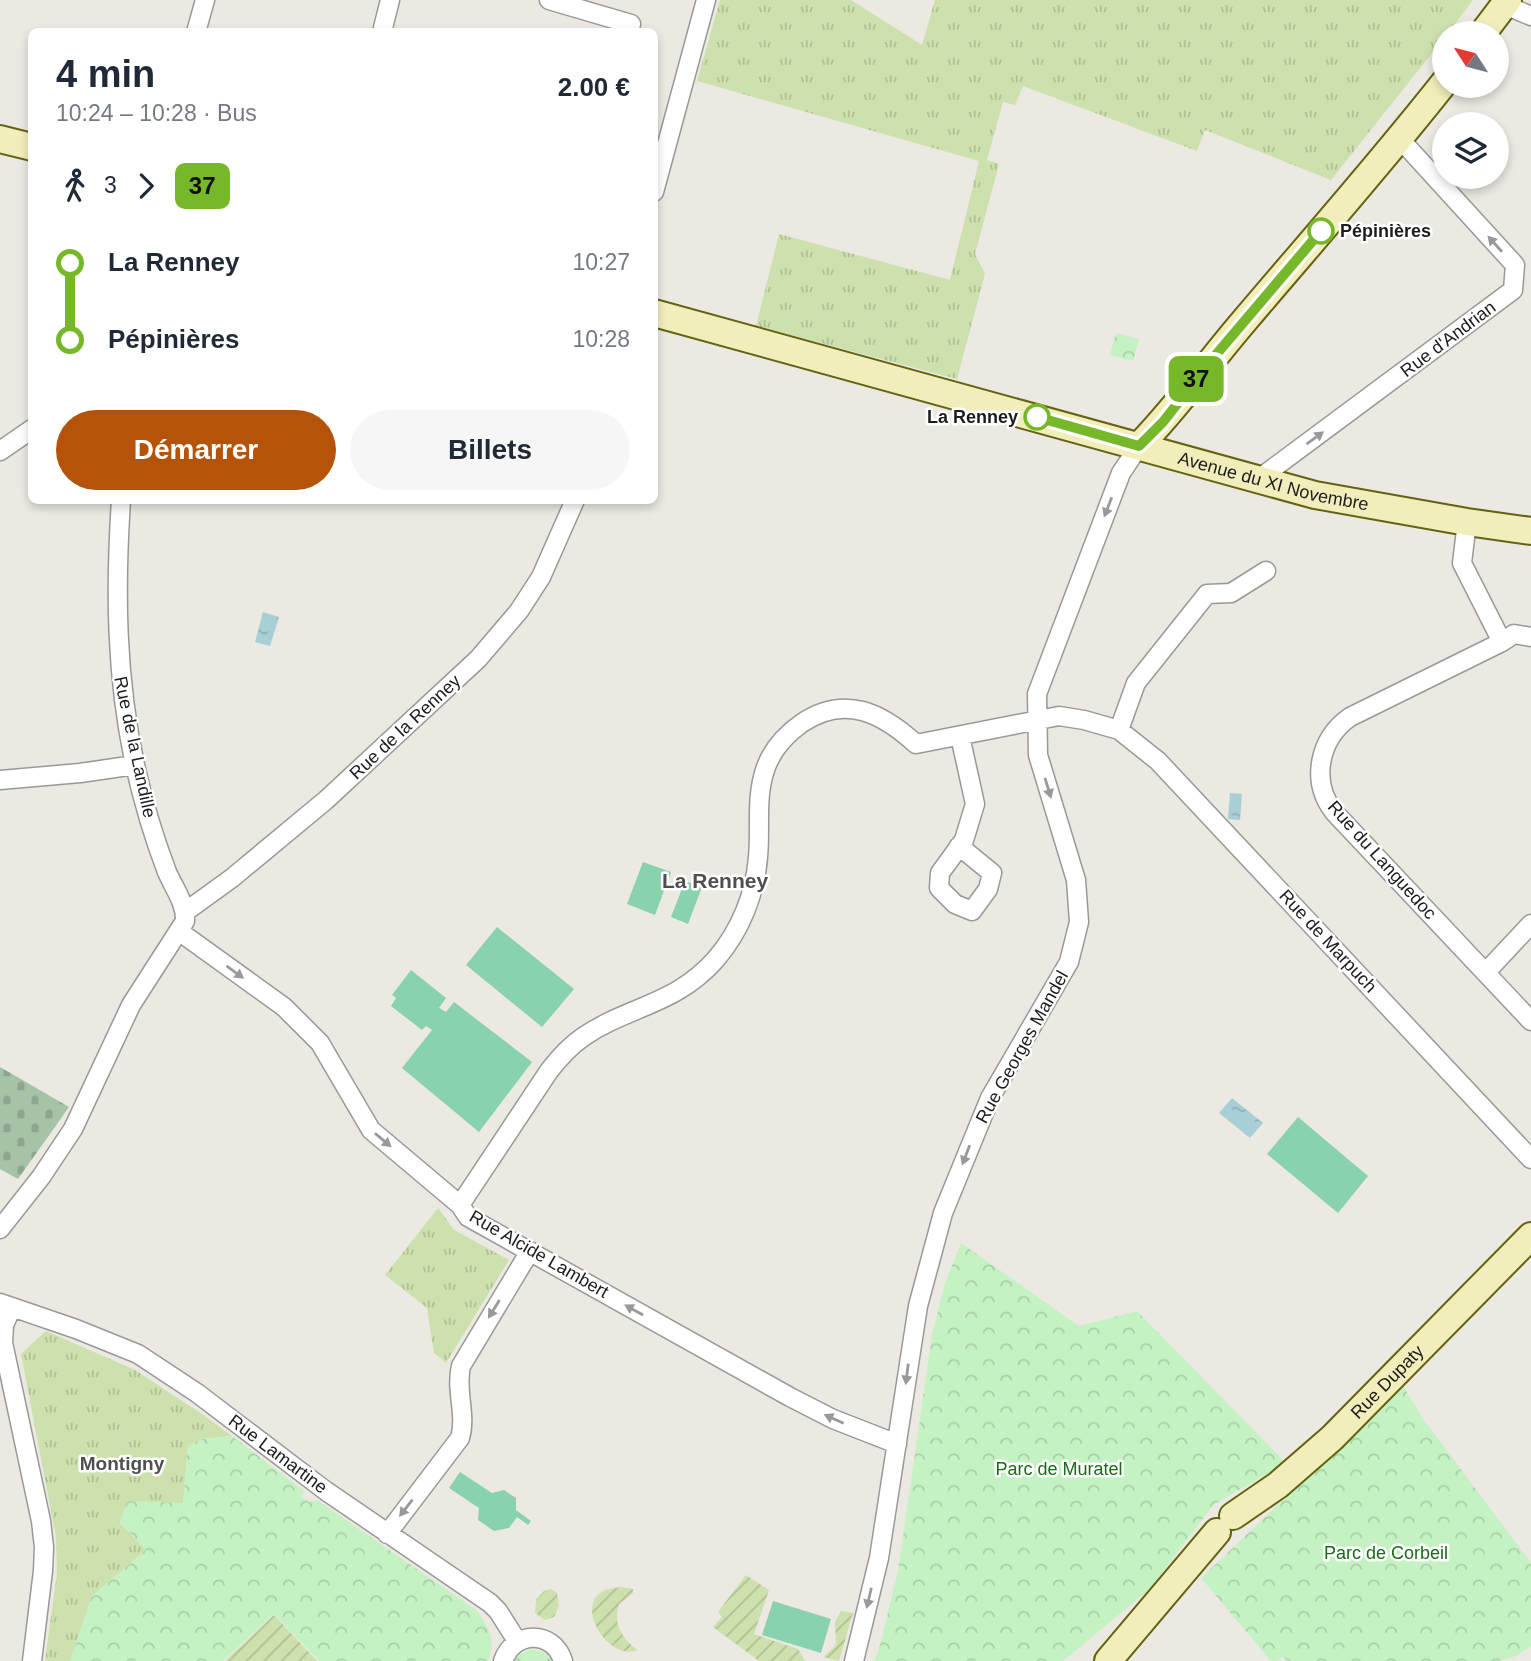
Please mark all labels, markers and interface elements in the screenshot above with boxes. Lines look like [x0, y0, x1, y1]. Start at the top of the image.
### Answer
north arrow [1432, 21, 1508, 98]
map controls [1432, 21, 1509, 189]
text: 4 min [56, 53, 155, 95]
text: 2.00 € [558, 72, 630, 102]
text: 10:24 – 10:28 · Bus [56, 100, 257, 126]
button: layers [1432, 112, 1509, 189]
icon: walk [56, 167, 94, 205]
icon: forward [127, 167, 165, 205]
text: 3 [104, 172, 117, 198]
text: 37 [189, 172, 216, 199]
marker: Pépinières [1308, 218, 1334, 244]
place label: Pépinières [1340, 221, 1431, 241]
one-way arrow [1488, 235, 1503, 252]
text: La Renney [108, 247, 240, 277]
text: 10:27 [572, 249, 630, 275]
street label: Rue d'Andrian [1397, 297, 1499, 381]
text: Pépinières [108, 324, 240, 354]
text: 10:28 [572, 326, 630, 352]
line badge: 37 [1164, 356, 1228, 402]
text: 37 [1183, 365, 1209, 392]
marker: La Renney [1024, 404, 1050, 430]
place label: La Renney [927, 407, 1018, 427]
button: Démarrer [56, 410, 336, 490]
button: Billets [350, 410, 630, 490]
one-way arrow [1306, 431, 1324, 445]
street label: Avenue du XI Novembre [1176, 448, 1370, 514]
one-way arrow [1103, 496, 1114, 517]
street label: Rue de la Renney [345, 671, 465, 783]
street label: Rue de la Landille [110, 674, 160, 820]
one-way arrow [1043, 777, 1053, 798]
street label: Rue du Languedoc [1324, 797, 1440, 923]
district label: La Renney [662, 869, 768, 892]
street label: Rue de Marpuch [1275, 886, 1381, 996]
one-way arrow [226, 965, 245, 979]
street label: Rue Georges Mandel [972, 967, 1072, 1127]
one-way arrow [374, 1132, 392, 1148]
one-way arrow [961, 1144, 972, 1165]
street label: Rue Alcide Lambert [466, 1206, 612, 1302]
one-way arrow [488, 1300, 501, 1319]
one-way arrow [625, 1304, 644, 1316]
street label: Rue Dupaty [1347, 1341, 1428, 1423]
one-way arrow [901, 1363, 912, 1385]
street label: Rue Lamartine [225, 1410, 331, 1498]
one-way arrow [824, 1413, 844, 1425]
district label: Montigny [80, 1453, 165, 1474]
park label: Parc de Muratel [995, 1459, 1123, 1479]
one-way arrow [400, 1499, 414, 1517]
park label: Parc de Corbeil [1324, 1543, 1448, 1563]
one-way arrow [864, 1587, 875, 1609]

